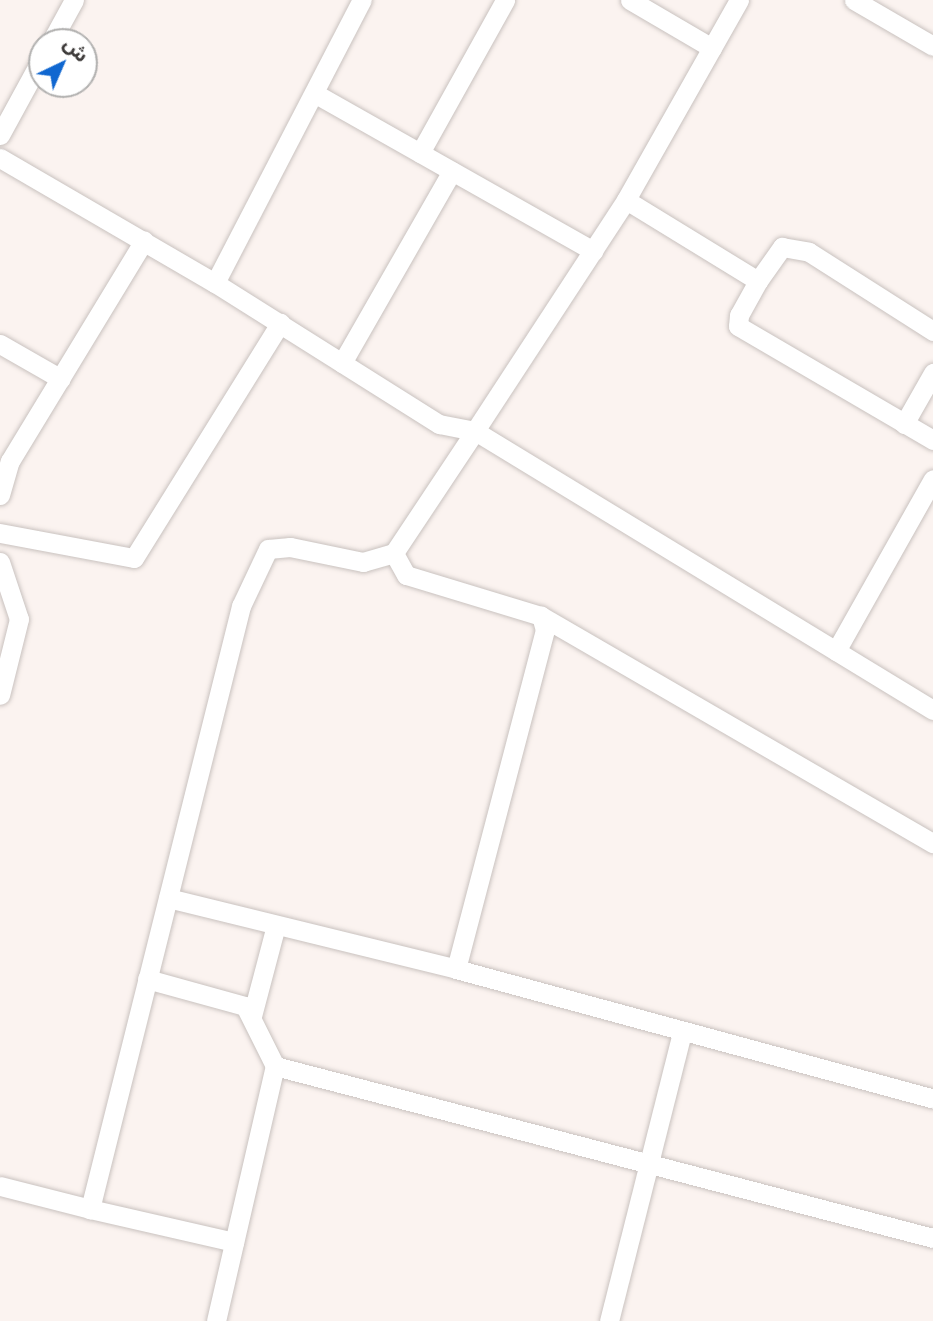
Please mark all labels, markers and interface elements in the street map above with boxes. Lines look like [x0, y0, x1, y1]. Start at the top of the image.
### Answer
north arrow [28, 28, 98, 98]
text: ش [59, 32, 93, 66]

